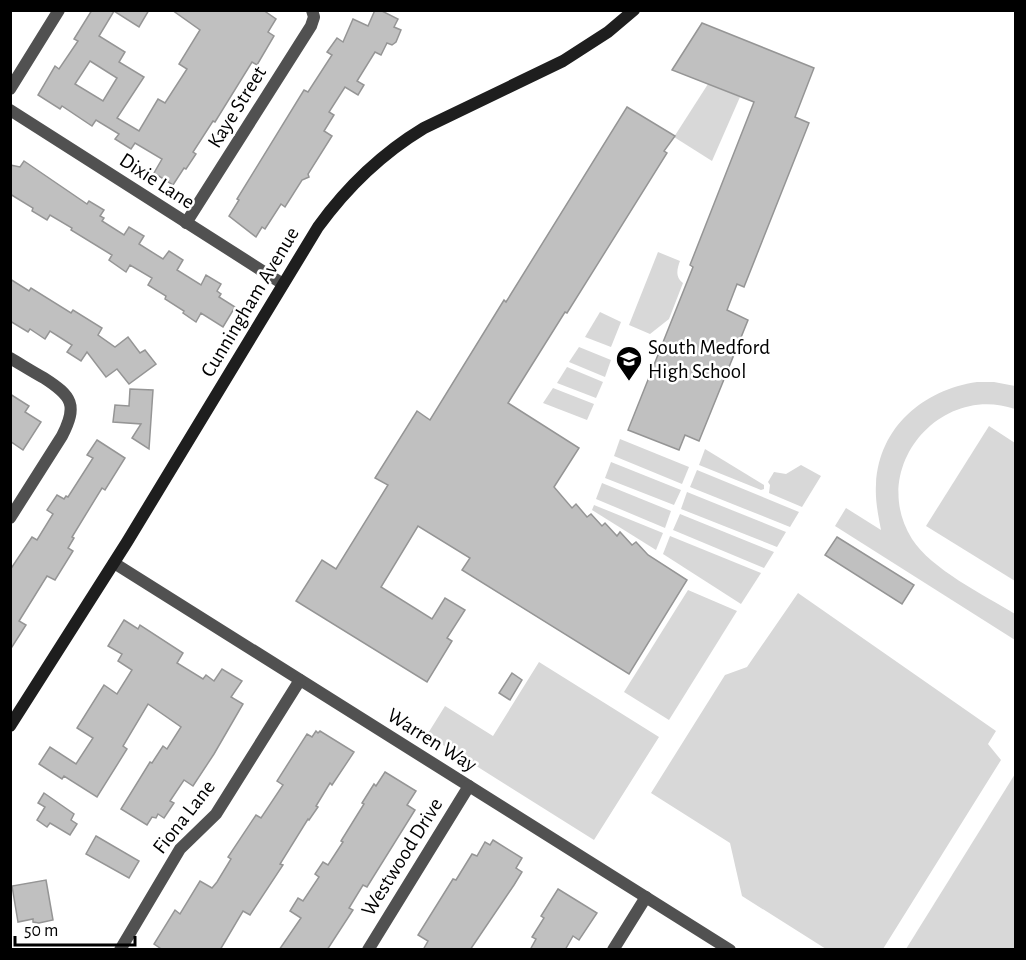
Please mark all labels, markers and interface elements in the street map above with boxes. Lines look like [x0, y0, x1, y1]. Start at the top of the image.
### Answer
street label: Kaye Street [204, 62, 270, 152]
street label: Dixie Lane [116, 149, 198, 213]
street label: Cunningham Avenue [197, 223, 303, 381]
place label: South Medford High School [648, 337, 770, 382]
school or university icon: South Medford High School [614, 344, 644, 382]
street label: Warren Way [384, 704, 480, 776]
street label: Fiona Lane [149, 776, 219, 858]
street label: Westwood Drive [357, 794, 447, 920]
scale bar [15, 909, 135, 947]
text: 50 m [24, 922, 58, 940]

